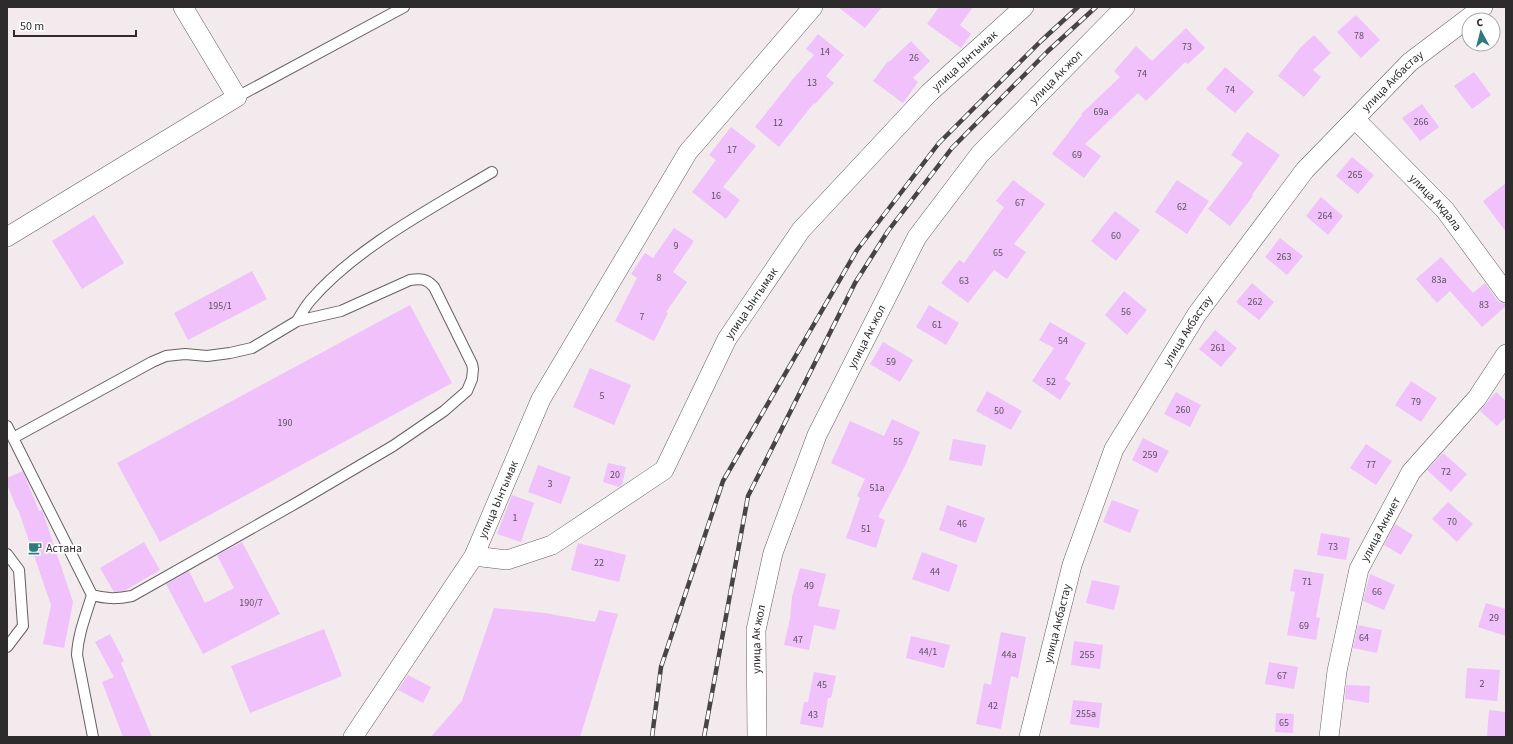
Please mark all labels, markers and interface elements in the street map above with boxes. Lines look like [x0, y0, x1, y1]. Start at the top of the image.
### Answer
scale bar [14, 12, 136, 38]
north arrow [1461, 12, 1501, 52]
text: С [1476, 15, 1485, 30]
text: 50 m [20, 18, 44, 35]
street label: улица Ынтымак [928, 26, 1001, 95]
house number: 78 [1354, 29, 1364, 43]
house number: 73 [1182, 40, 1192, 54]
house number: 14 [820, 45, 830, 59]
street label: улица Ак жол [1025, 46, 1087, 108]
street label: улица Акбастау [1358, 46, 1427, 115]
house number: 26 [909, 51, 919, 65]
house number: 74 [1137, 67, 1147, 81]
house number: 13 [807, 76, 817, 90]
house number: 74 [1225, 83, 1235, 97]
house number: 69а [1094, 105, 1108, 119]
house number: 266 [1414, 115, 1428, 129]
house number: 12 [773, 116, 783, 130]
house number: 17 [727, 143, 737, 157]
house number: 69 [1072, 148, 1082, 162]
house number: 265 [1348, 168, 1362, 182]
street label: улица Акдала [1405, 170, 1466, 234]
house number: 16 [711, 189, 721, 203]
house number: 67 [1015, 196, 1025, 210]
house number: 62 [1177, 200, 1187, 214]
house number: 264 [1318, 209, 1332, 223]
house number: 60 [1111, 229, 1121, 243]
house number: 9 [674, 239, 679, 253]
house number: 65 [993, 246, 1003, 260]
house number: 263 [1277, 250, 1291, 264]
street label: улица Ынтымак [721, 264, 782, 343]
house number: 8 [657, 271, 662, 285]
house number: 83а [1432, 273, 1446, 287]
house number: 63 [959, 274, 969, 288]
street label: улица Акбастау [1158, 291, 1217, 369]
house number: 262 [1248, 295, 1262, 309]
house number: 83 [1479, 298, 1489, 312]
house number: 195/1 [208, 299, 232, 313]
street label: улица Ак жол [843, 302, 890, 372]
house number: 56 [1121, 305, 1131, 319]
house number: 7 [640, 310, 645, 324]
house number: 61 [932, 318, 942, 332]
house number: 54 [1058, 334, 1068, 348]
house number: 261 [1211, 341, 1225, 355]
house number: 59 [886, 355, 896, 369]
house number: 52 [1046, 375, 1056, 389]
house number: 5 [600, 389, 605, 403]
house number: 79 [1411, 395, 1421, 409]
house number: 260 [1176, 403, 1190, 417]
house number: 50 [994, 404, 1004, 418]
house number: 190 [278, 416, 292, 430]
house number: 55 [893, 435, 903, 449]
house number: 259 [1143, 448, 1157, 462]
street label: улица Ынтымак [474, 458, 522, 541]
house number: 77 [1366, 458, 1376, 472]
house number: 72 [1441, 465, 1451, 479]
house number: 20 [610, 468, 620, 482]
house number: 3 [548, 477, 553, 491]
house number: 51а [870, 481, 884, 495]
street label: улица Акниет [1356, 493, 1405, 565]
house number: 1 [513, 511, 518, 525]
house number: 70 [1447, 515, 1457, 529]
house number: 46 [957, 517, 967, 531]
house number: 51 [861, 522, 871, 536]
cafe icon: Астана [27, 540, 43, 556]
place label: Астана [46, 540, 82, 557]
house number: 73 [1328, 540, 1338, 554]
house number: 22 [594, 556, 604, 570]
house number: 44 [930, 565, 940, 579]
house number: 71 [1302, 575, 1312, 589]
house number: 49 [804, 579, 814, 593]
street label: улица Акбастау [1039, 582, 1076, 665]
house number: 66 [1372, 585, 1382, 599]
house number: 190/7 [239, 596, 263, 610]
street label: улица Ак жол [747, 603, 770, 674]
house number: 29 [1489, 611, 1499, 625]
house number: 69 [1299, 619, 1309, 633]
house number: 64 [1359, 631, 1369, 645]
house number: 47 [793, 633, 803, 647]
house number: 44/1 [919, 645, 937, 659]
house number: 44а [1002, 648, 1016, 662]
house number: 255 [1080, 648, 1094, 662]
house number: 67 [1277, 669, 1287, 683]
house number: 2 [1480, 677, 1485, 691]
house number: 45 [817, 678, 827, 692]
house number: 42 [988, 699, 998, 713]
house number: 255а [1076, 707, 1096, 721]
house number: 43 [808, 708, 818, 722]
house number: 65 [1279, 716, 1289, 730]

